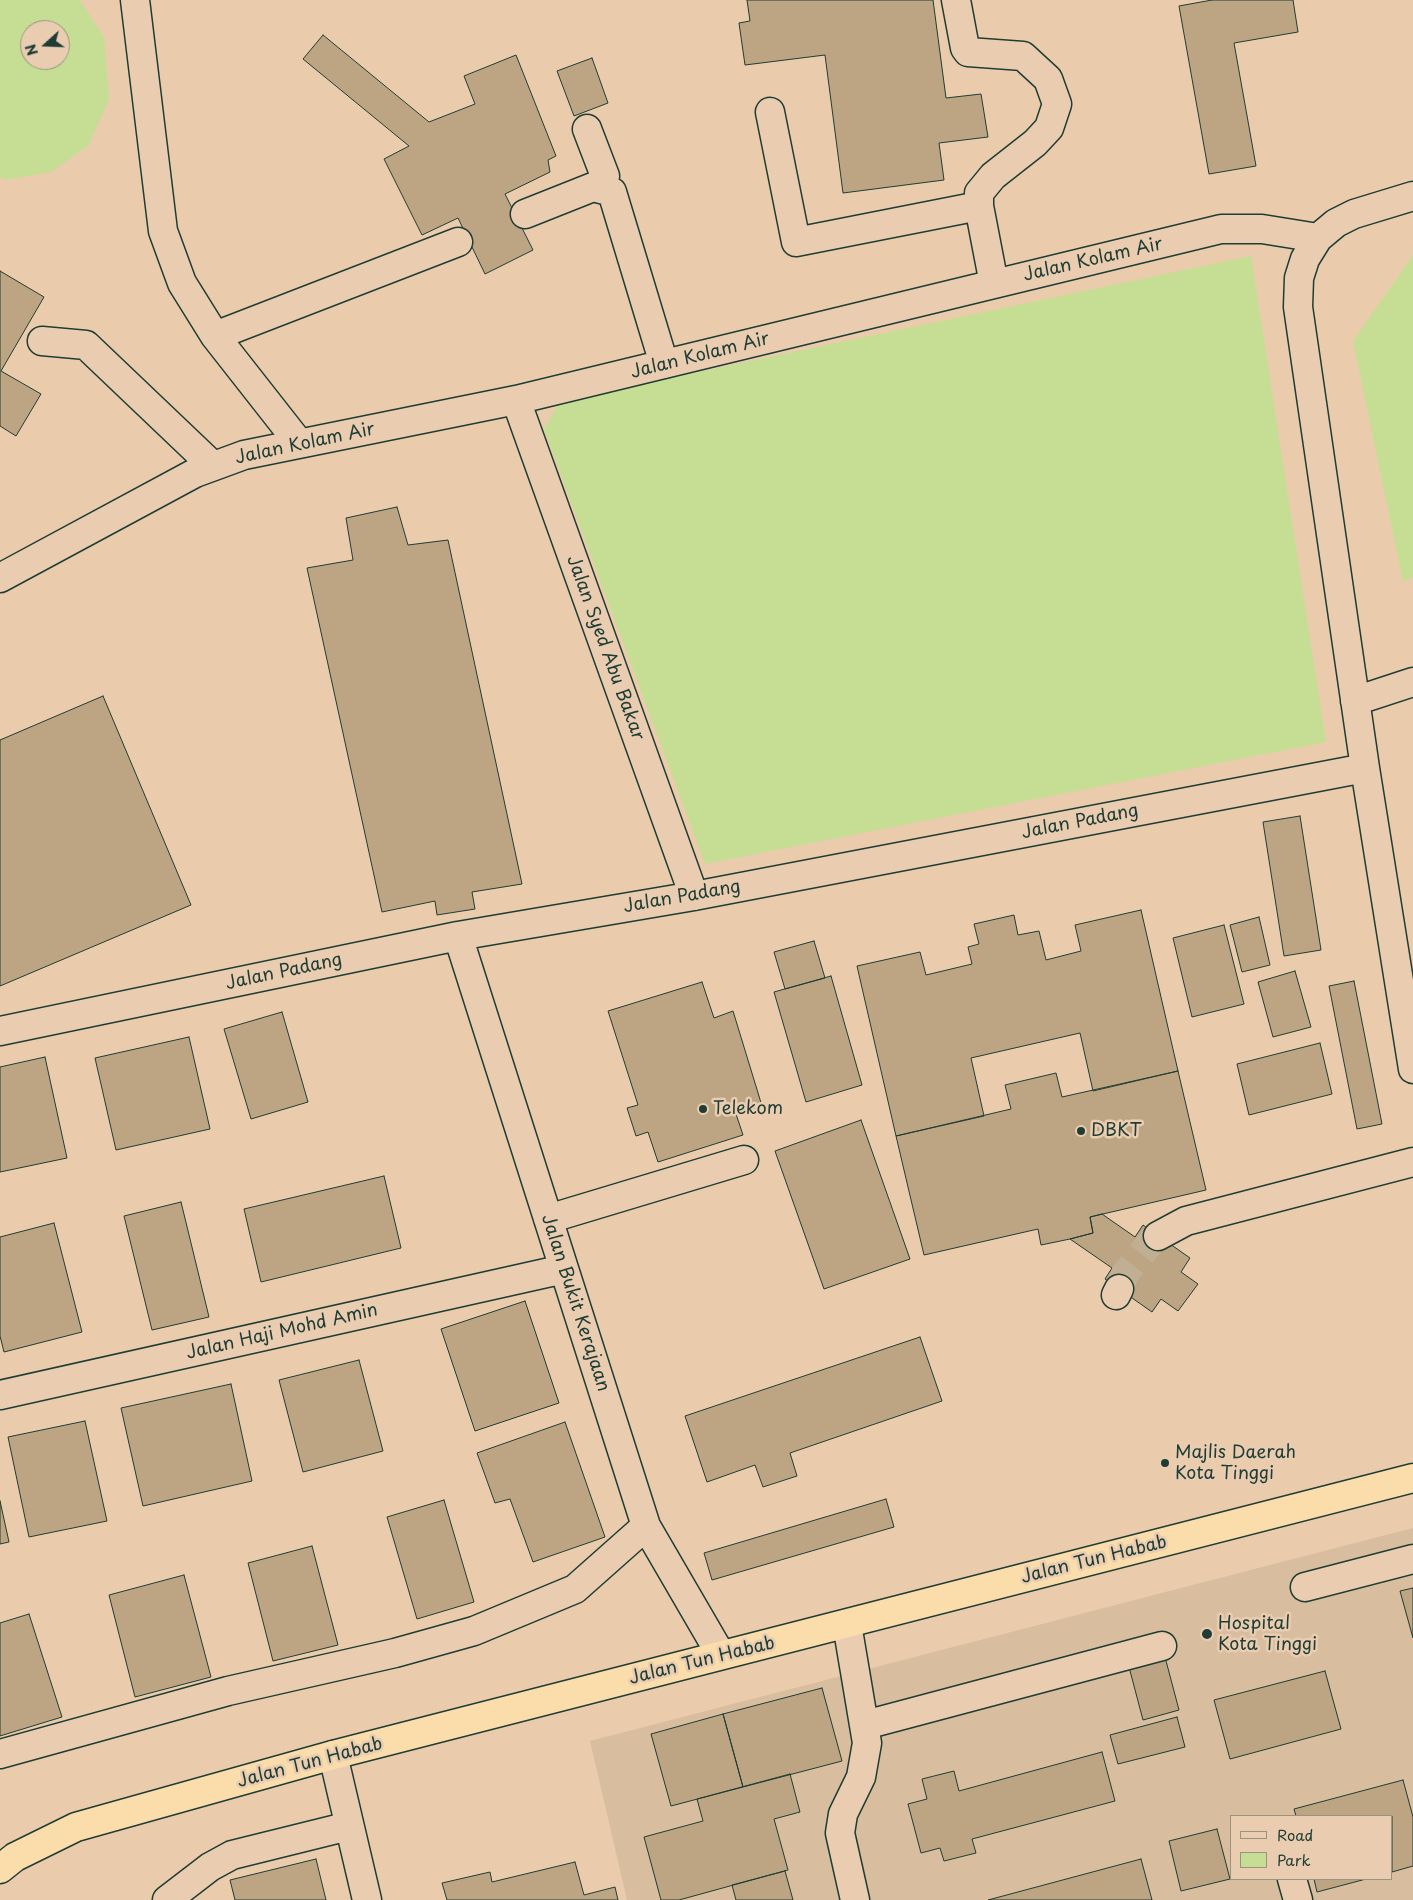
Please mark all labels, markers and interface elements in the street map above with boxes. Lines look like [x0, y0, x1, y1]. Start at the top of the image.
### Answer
north arrow [20, 20, 70, 70]
text: N [20, 41, 43, 59]
street label: Jalan Kolam Air [1021, 233, 1165, 287]
street label: Jalan Kolam Air [628, 328, 772, 384]
street label: Jalan Kolam Air [233, 419, 377, 469]
street label: Jalan Syed Abu Bakar [561, 553, 649, 743]
street label: Jalan Padang [1020, 800, 1140, 844]
street label: Jalan Padang [622, 876, 742, 918]
street label: Jalan Padang [224, 949, 344, 995]
place label: Telekom [713, 1098, 783, 1120]
marker: Telekom [697, 1103, 709, 1115]
place label: DBKT [1091, 1120, 1142, 1142]
marker: DBKT [1075, 1125, 1087, 1137]
street label: Jalan Bukit Kerajaan [536, 1212, 614, 1394]
street label: Jalan Haji Mohd Amin [184, 1299, 380, 1365]
place label: Majlis Daerah Kota Tinggi [1175, 1442, 1296, 1485]
marker: Majlis Daerah Kota Tinggi [1159, 1457, 1171, 1469]
street label: Jalan Tun Habab [1019, 1531, 1169, 1589]
place label: Hospital Kota Tinggi [1218, 1613, 1317, 1656]
marker: Hospital Kota Tinggi [1200, 1627, 1214, 1641]
street label: Jalan Tun Habab [627, 1632, 777, 1690]
street label: Jalan Tun Habab [235, 1733, 385, 1793]
legend [1230, 1815, 1393, 1880]
text: Road [1277, 1823, 1313, 1846]
text: Park [1277, 1848, 1311, 1871]

